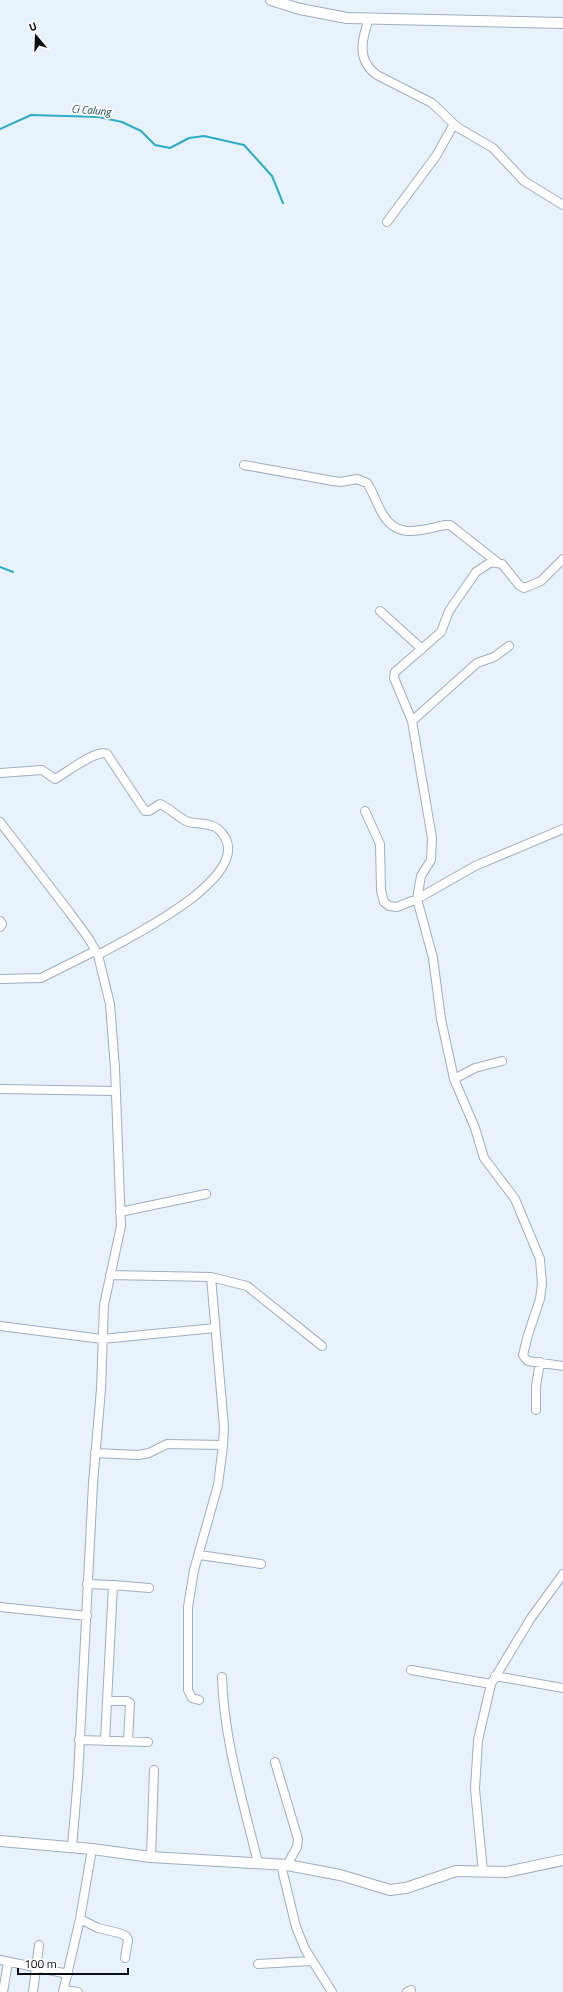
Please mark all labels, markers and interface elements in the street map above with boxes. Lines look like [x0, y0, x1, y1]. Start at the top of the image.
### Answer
north arrow [16, 16, 56, 56]
text: U [27, 18, 39, 35]
water label: Ci Calung [71, 100, 113, 120]
scale bar [18, 1950, 128, 1976]
text: 100 m [24, 1954, 57, 1973]

